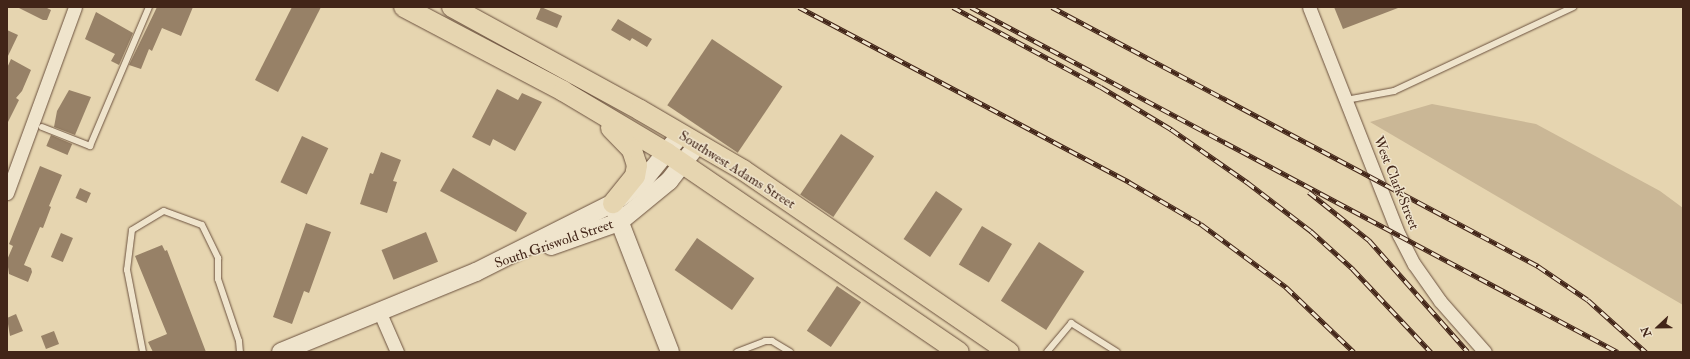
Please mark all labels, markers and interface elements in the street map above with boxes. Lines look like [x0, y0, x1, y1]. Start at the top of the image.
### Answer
street label: Southwest Adams Street [676, 127, 798, 213]
street label: West Clark Street [1370, 134, 1422, 232]
street label: South Griswold Street [492, 216, 616, 272]
north arrow [1638, 307, 1678, 347]
text: N [1639, 325, 1654, 339]

